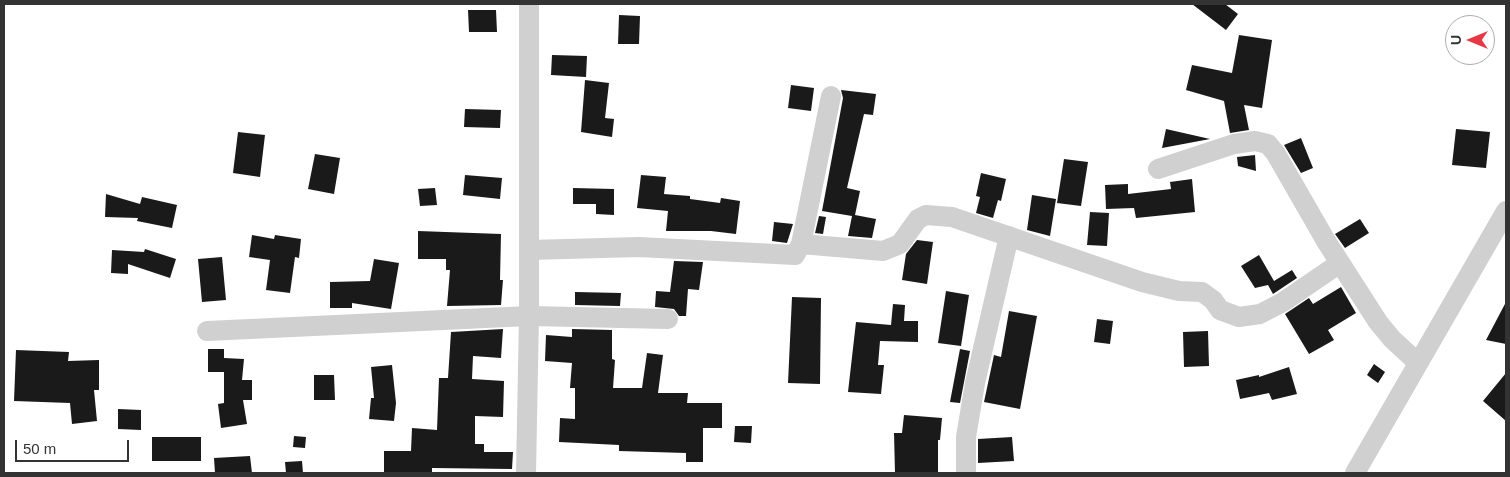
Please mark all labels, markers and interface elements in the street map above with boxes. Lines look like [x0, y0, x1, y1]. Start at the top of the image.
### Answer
north arrow [1445, 15, 1495, 65]
text: U [1448, 35, 1464, 45]
scale bar [18, 430, 131, 462]
text: 50 m [23, 440, 56, 457]

